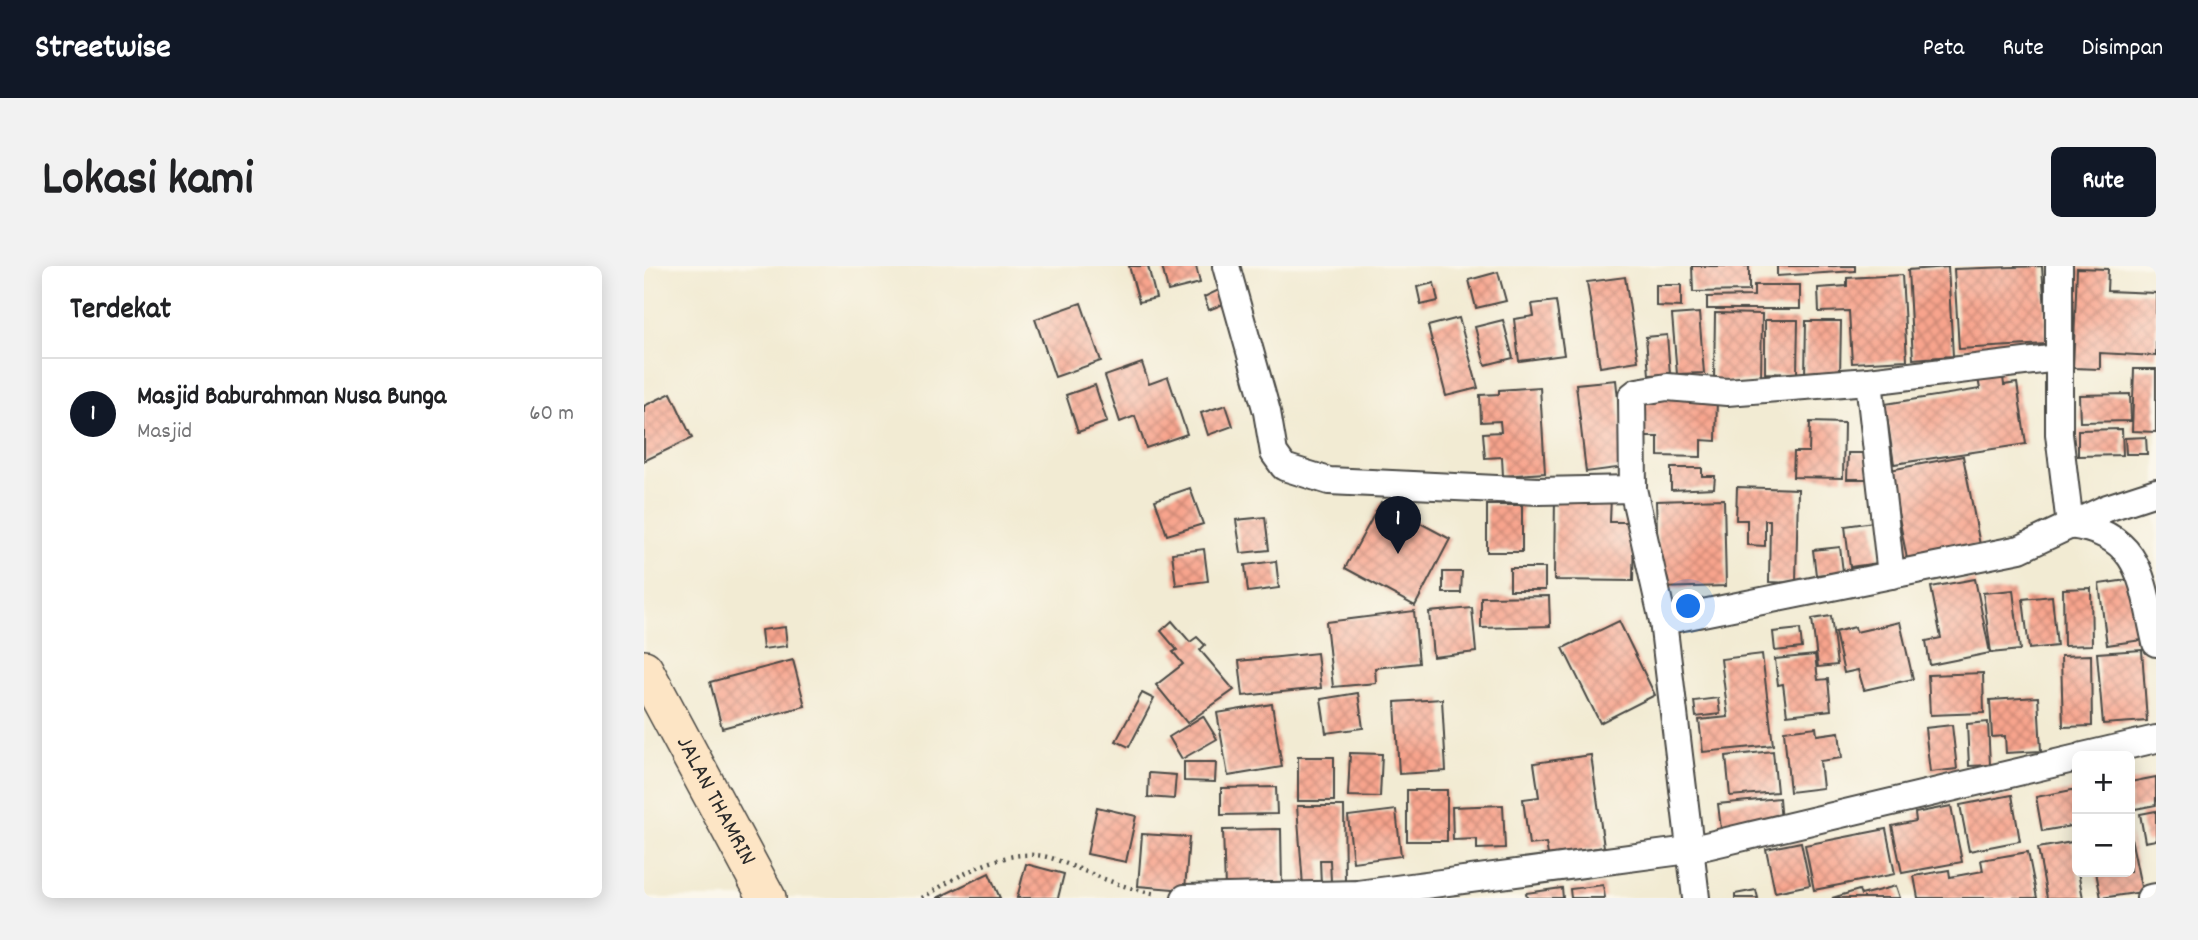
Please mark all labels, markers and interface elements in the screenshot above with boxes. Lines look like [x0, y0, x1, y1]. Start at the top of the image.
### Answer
text: Streetwise [35, 26, 171, 73]
text: Peta [1923, 32, 1964, 66]
text: Rute [2002, 32, 2044, 66]
text: Disimpan [2082, 32, 2163, 66]
text: Lokasi kami [42, 147, 253, 217]
button: Rute [2051, 147, 2156, 217]
text: Terdekat [70, 290, 171, 333]
text: Masjid Baburahman Nusa Bunga [137, 379, 446, 416]
text: 1 [90, 398, 96, 431]
text: 60 m [529, 398, 574, 431]
text: Masjid [137, 416, 192, 449]
pin: 1 [1375, 496, 1421, 554]
your location [1671, 589, 1705, 623]
street label: JALAN THAMRIN [666, 730, 764, 872]
map controls [2072, 751, 2135, 877]
button: + [2072, 751, 2135, 814]
button: − [2072, 814, 2135, 877]

